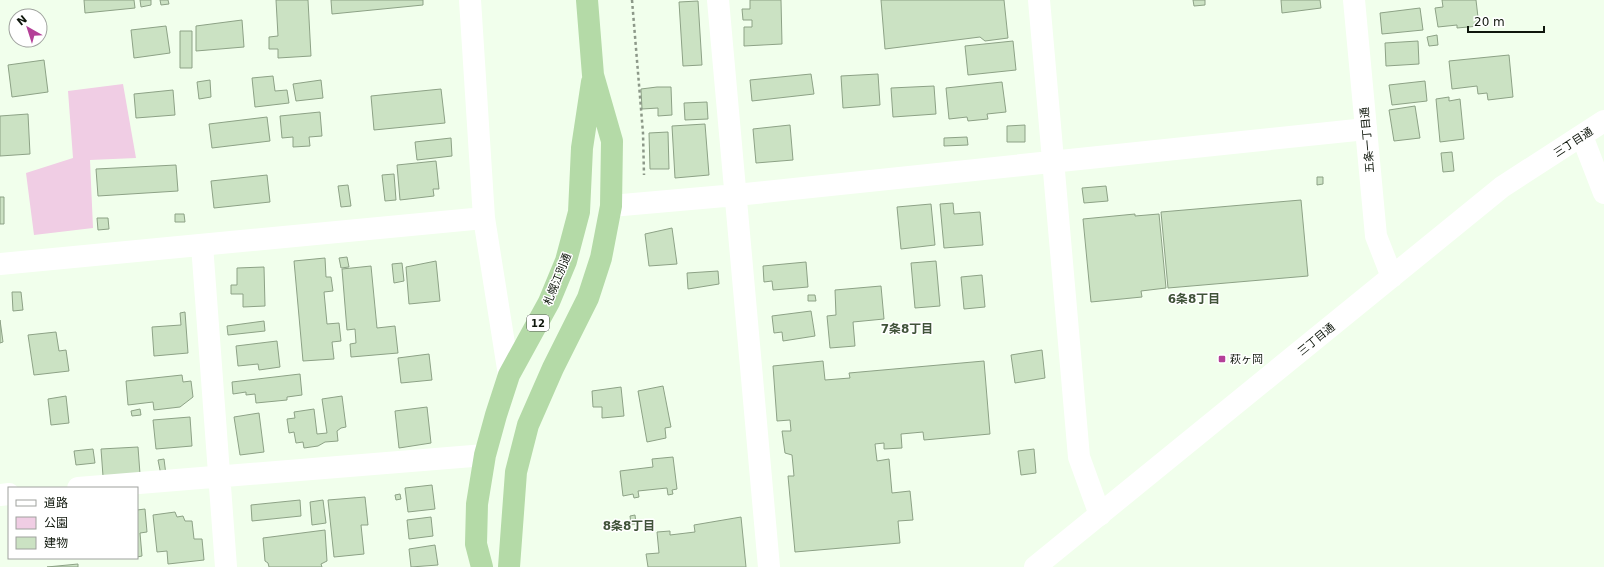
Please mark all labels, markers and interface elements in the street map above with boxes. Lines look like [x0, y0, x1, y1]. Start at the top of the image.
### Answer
north arrow [8, 8, 48, 48]
scale bar [1468, 8, 1544, 34]
text: N [14, 13, 30, 29]
text: 20 m [1474, 15, 1505, 29]
street label: 五条一丁目通 [1358, 107, 1377, 173]
street label: 三丁目通 [1551, 125, 1595, 160]
street label: 札幌江別通 [541, 251, 574, 307]
district label: 6条8丁目 [1168, 292, 1220, 306]
road number: 12 [527, 315, 549, 331]
street label: 三丁目通 [1295, 320, 1338, 358]
district label: 7条8丁目 [881, 322, 933, 336]
place label: 萩ヶ岡 [1230, 353, 1263, 366]
marker: 萩ヶ岡 [1217, 354, 1227, 364]
legend [8, 487, 138, 559]
text: 道路 [44, 496, 68, 510]
text: 公園 [44, 516, 68, 530]
district label: 8条8丁目 [603, 519, 655, 533]
text: 建物 [44, 536, 68, 550]

